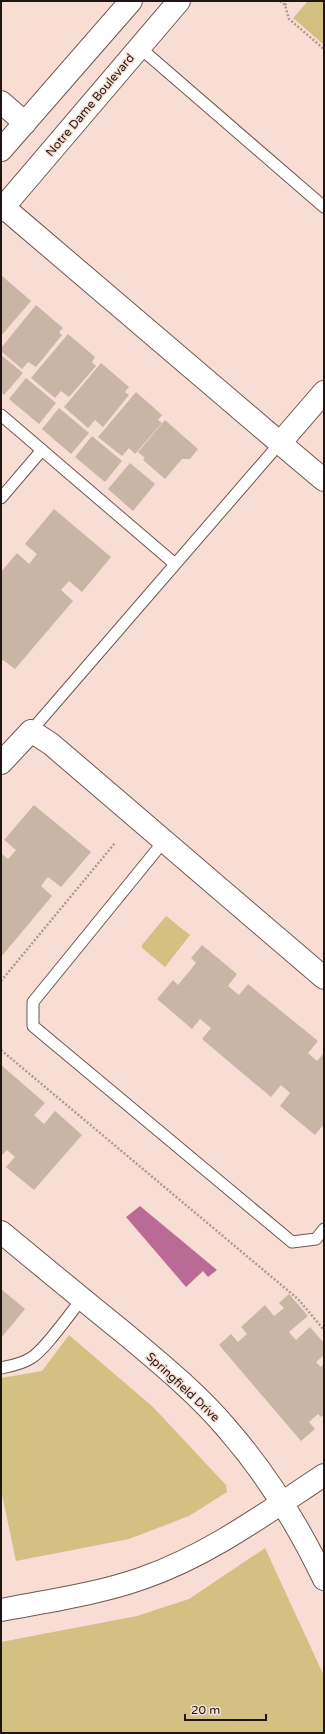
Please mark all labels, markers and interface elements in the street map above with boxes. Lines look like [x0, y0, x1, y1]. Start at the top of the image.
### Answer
street label: Notre Dame Boulevard [43, 51, 137, 159]
street label: Springfield Drive [143, 1349, 223, 1425]
scale bar [185, 1696, 266, 1722]
text: 20 m [191, 1703, 220, 1717]

